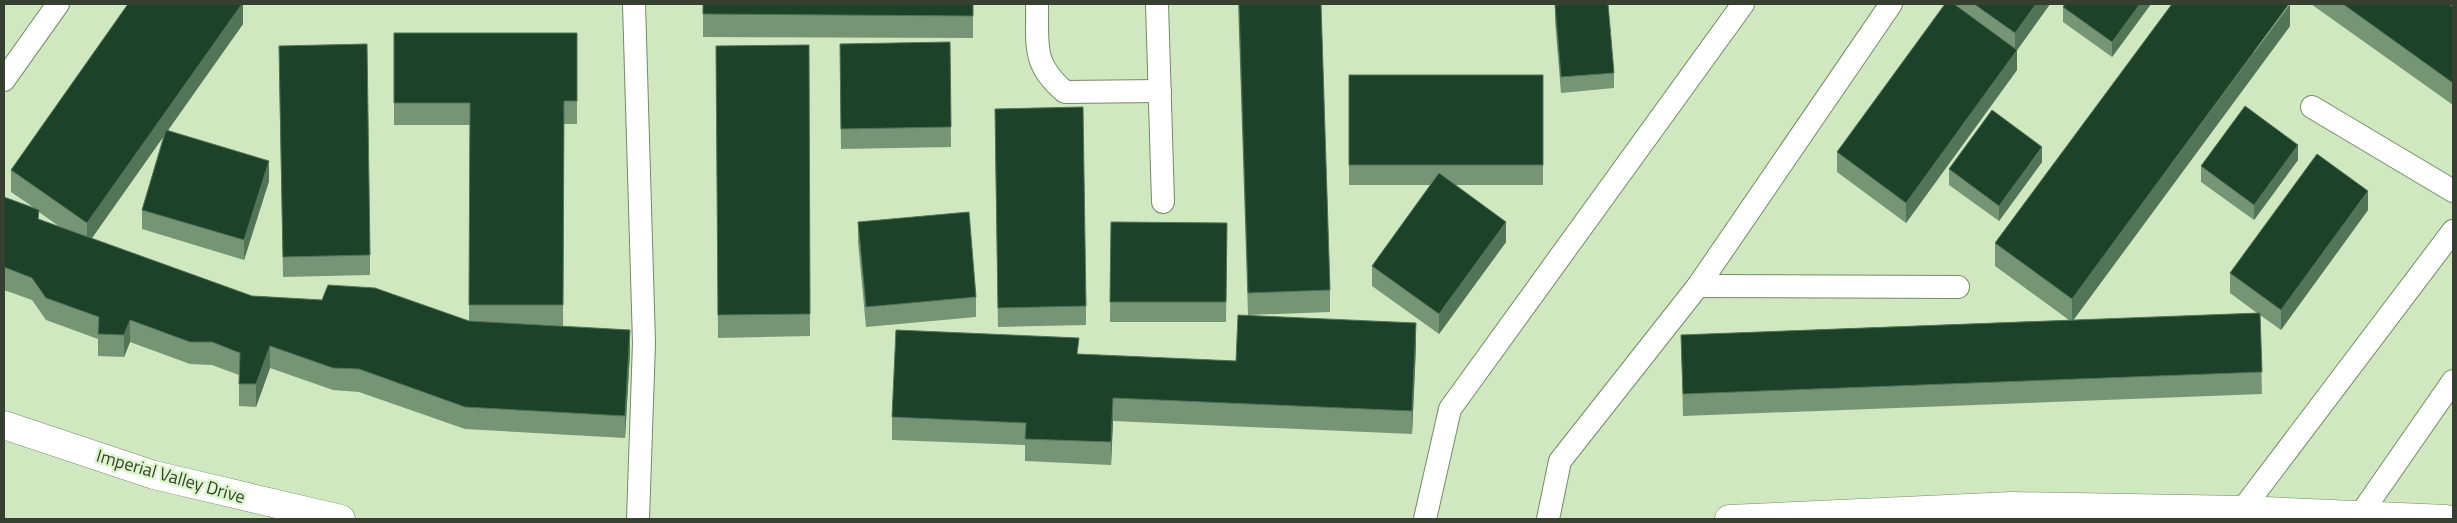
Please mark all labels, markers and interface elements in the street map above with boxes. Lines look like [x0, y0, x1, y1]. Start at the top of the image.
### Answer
street label: Imperial Valley Drive [93, 442, 249, 510]

